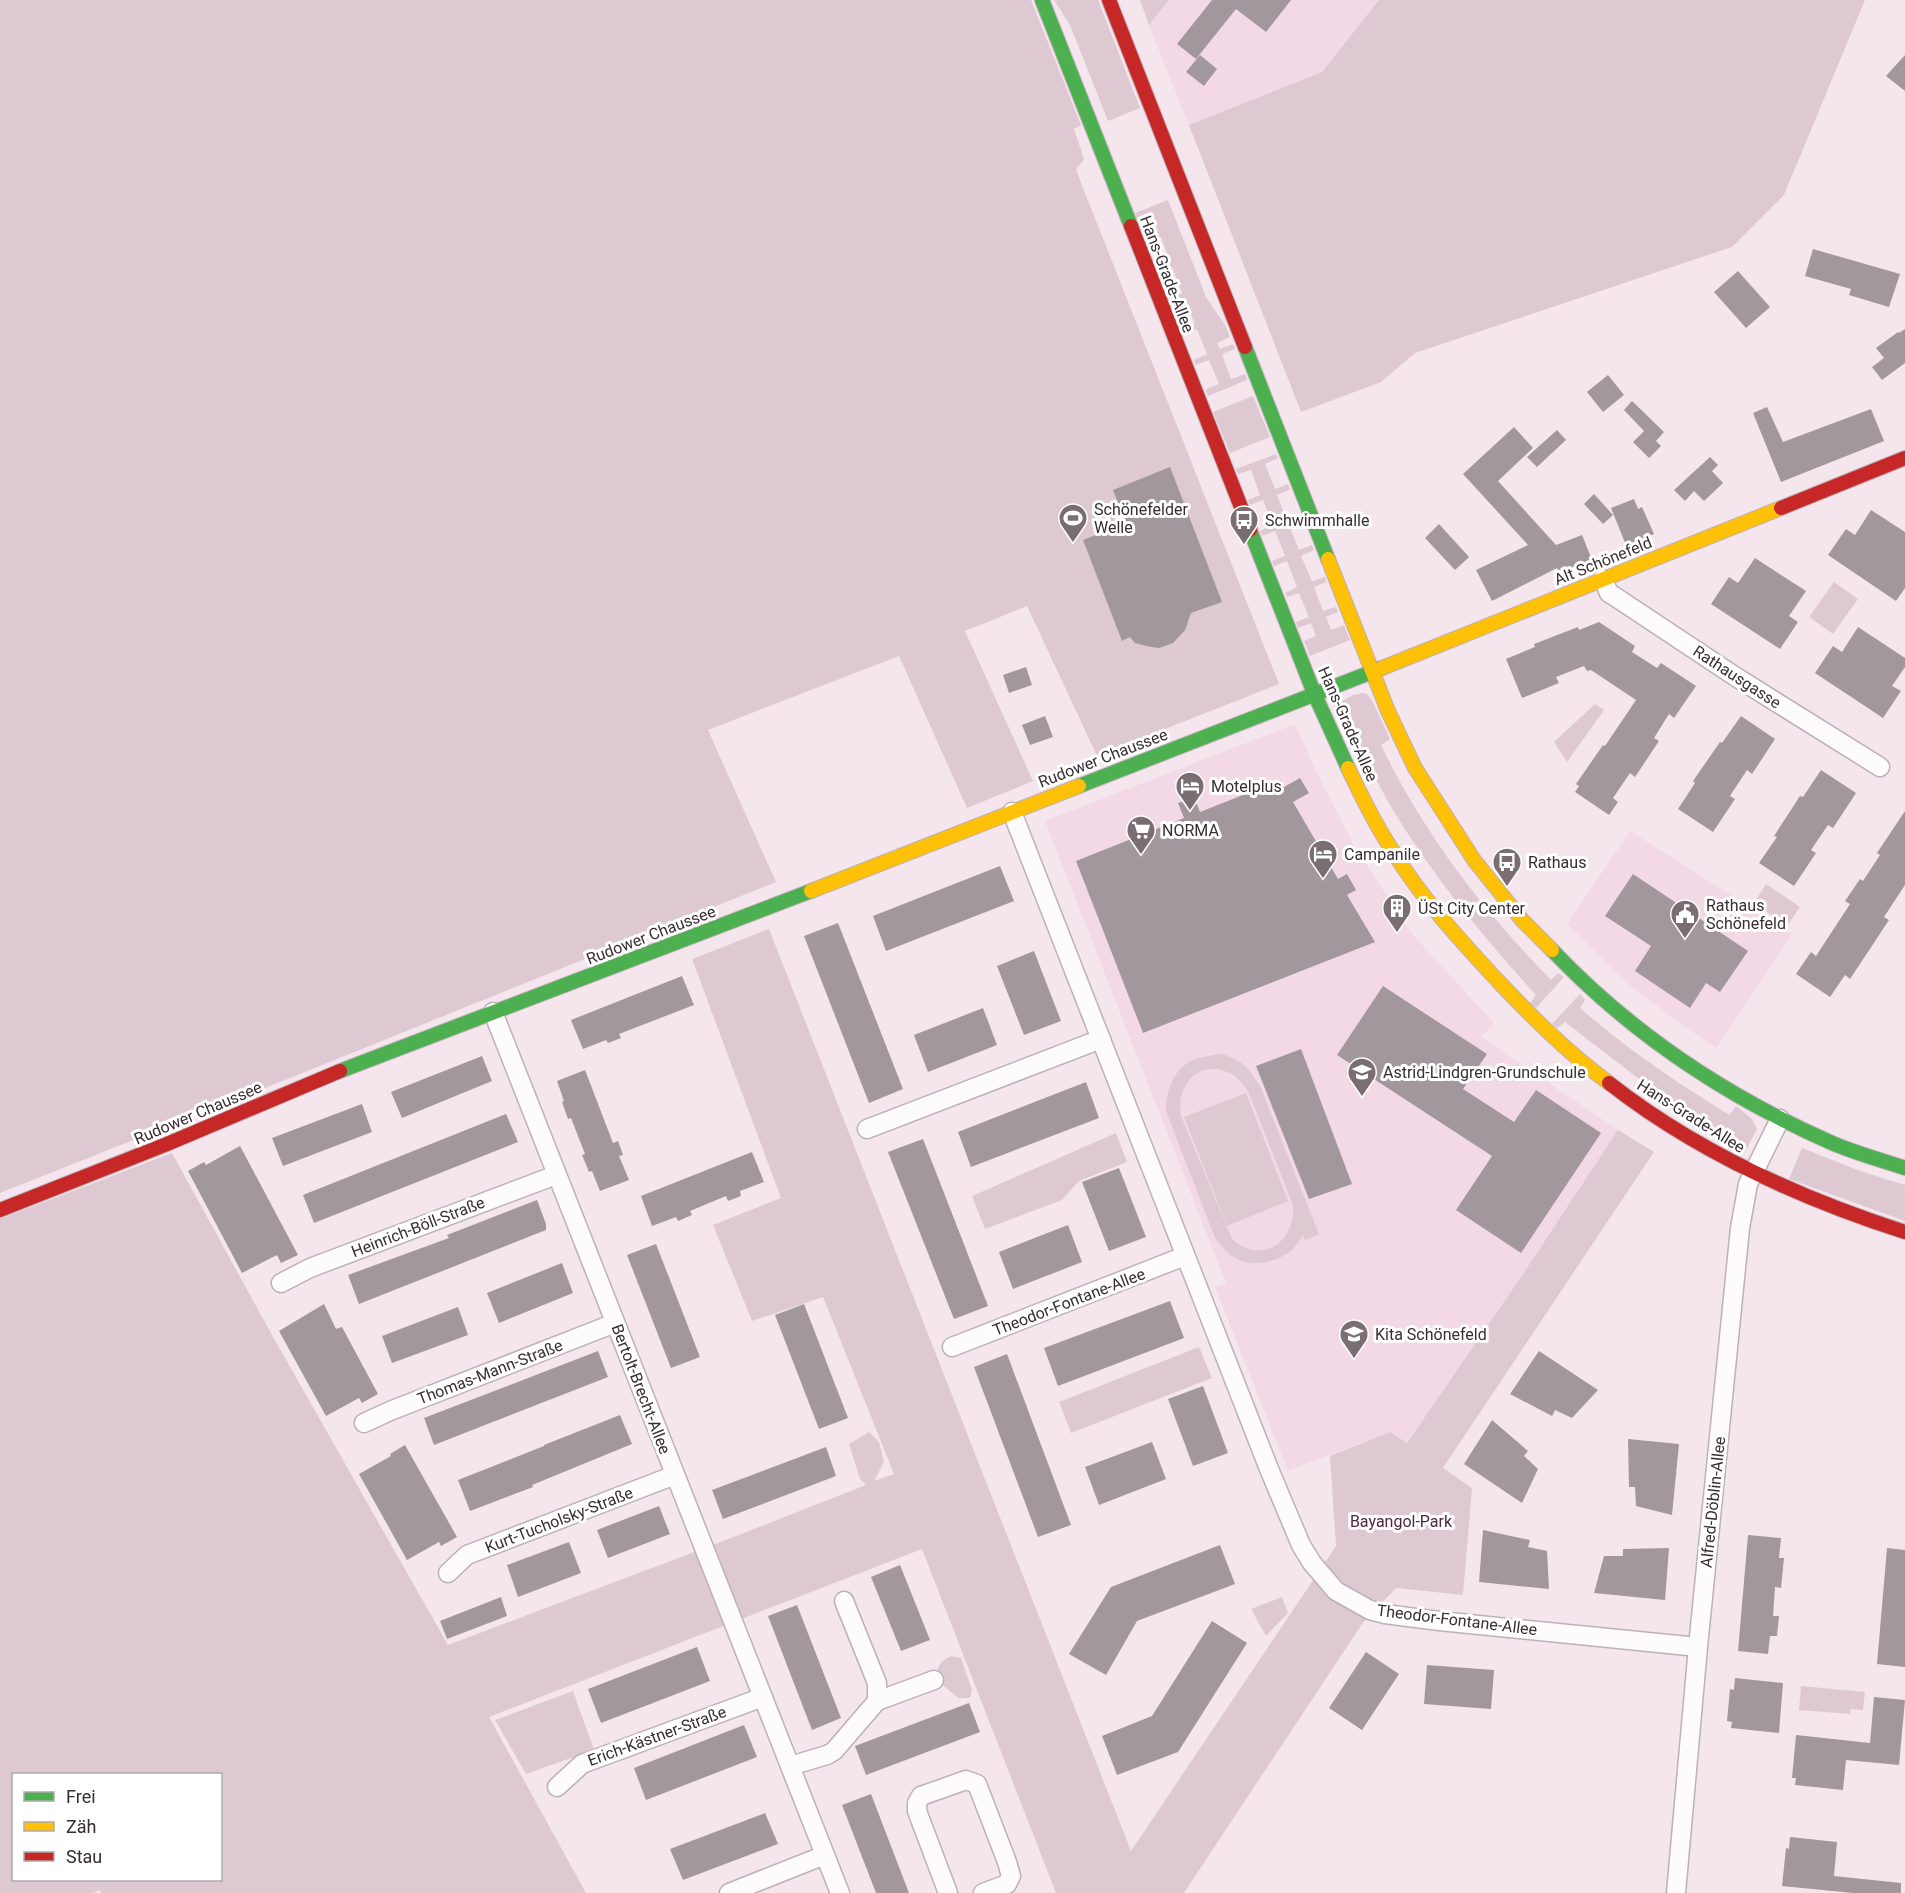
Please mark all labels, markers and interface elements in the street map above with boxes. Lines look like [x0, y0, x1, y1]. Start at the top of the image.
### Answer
street label: Hans-Grade-Allee [1136, 213, 1198, 335]
place label: Schönefelder Welle [1094, 500, 1188, 537]
sports icon: Schönefelder Welle [1057, 502, 1089, 544]
bus stop icon: Schwimmhalle [1228, 504, 1260, 546]
place label: Schwimmhalle [1265, 511, 1369, 530]
street label: Alt Schönefeld [1551, 533, 1655, 589]
street label: Rathausgasse [1689, 642, 1785, 712]
street label: Hans-Grade-Allee [1314, 664, 1382, 784]
street label: Rudower Chaussee [1036, 725, 1170, 791]
hotel icon: Motelplus [1174, 770, 1206, 812]
place label: Motelplus [1211, 777, 1282, 796]
supermarket icon: NORMA [1125, 814, 1157, 856]
place label: NORMA [1162, 821, 1219, 840]
hotel icon: Campanile [1307, 838, 1339, 880]
place label: Campanile [1344, 845, 1420, 864]
bus stop icon: Rathaus [1491, 846, 1523, 888]
place label: Rathaus [1528, 853, 1586, 872]
building icon: ÜSt City Center [1381, 892, 1413, 934]
place label: Rathaus Schönefeld [1706, 896, 1786, 933]
public building icon: Rathaus Schönefeld [1669, 898, 1701, 940]
place label: ÜSt City Center [1418, 899, 1526, 918]
street label: Rudower Chaussee [584, 902, 718, 968]
school or university icon: Astrid-Lindgren-Grundschule [1346, 1056, 1378, 1098]
place label: Astrid-Lindgren-Grundschule [1383, 1063, 1586, 1082]
street label: Hans-Grade-Allee [1634, 1075, 1748, 1157]
street label: Rudower Chaussee [131, 1077, 265, 1149]
street label: Heinrich-Böll-Straße [349, 1193, 487, 1261]
street label: Theodor-Fontane-Allee [990, 1264, 1148, 1340]
school or university icon: Kita Schönefeld [1338, 1318, 1370, 1360]
street label: Bertolt-Brecht-Allee [607, 1321, 675, 1457]
place label: Kita Schönefeld [1375, 1325, 1487, 1344]
street label: Thomas-Mann-Straße [415, 1335, 565, 1409]
street label: Alfred-Döblin-Allee [1697, 1435, 1729, 1569]
street label: Kurt-Tucholsky-Straße [482, 1483, 636, 1557]
park label: Bayangol-Park [1350, 1512, 1453, 1531]
street label: Theodor-Fontane-Allee [1376, 1601, 1538, 1639]
street label: Erich-Kästner-Straße [585, 1702, 729, 1770]
legend [12, 1773, 222, 1881]
text: Frei [66, 1786, 96, 1807]
text: Zäh [66, 1816, 97, 1837]
text: Stau [66, 1846, 102, 1867]

